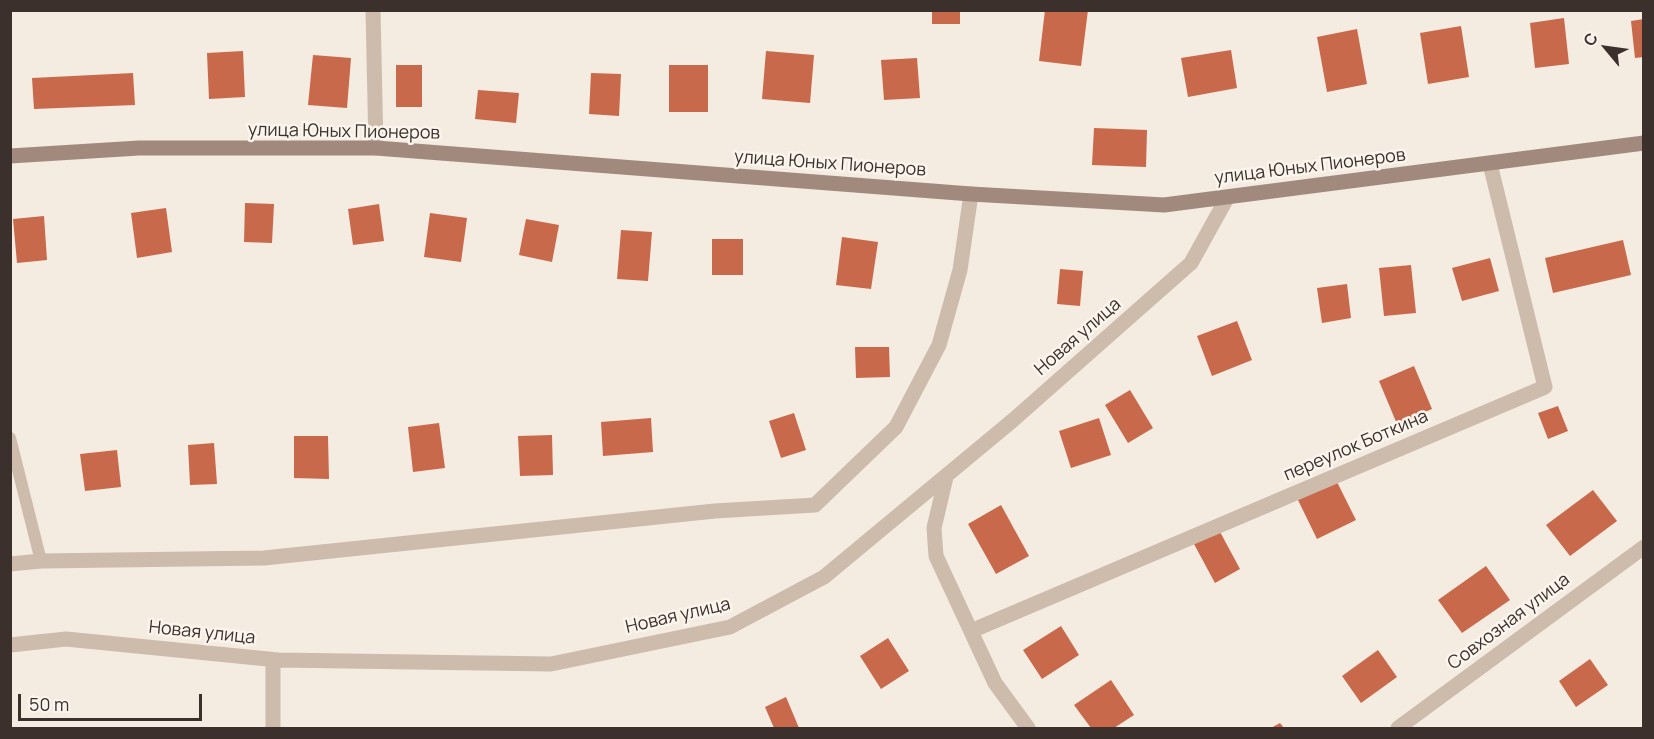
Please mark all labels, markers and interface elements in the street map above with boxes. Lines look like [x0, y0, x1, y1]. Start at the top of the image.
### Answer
north arrow [1576, 18, 1636, 78]
text: С [1578, 29, 1603, 50]
street label: улица Юных Пионеров [248, 120, 440, 144]
street label: улица Юных Пионеров [1213, 145, 1407, 189]
street label: улица Юных Пионеров [733, 147, 927, 181]
street label: Новая улица [1031, 294, 1125, 380]
street label: переулок Боткина [1281, 406, 1431, 486]
street label: Совхозная улица [1444, 569, 1574, 675]
street label: Новая улица [623, 593, 733, 639]
street label: Новая улица [148, 617, 256, 649]
scale bar [21, 682, 206, 720]
text: 50 m [29, 692, 69, 716]

